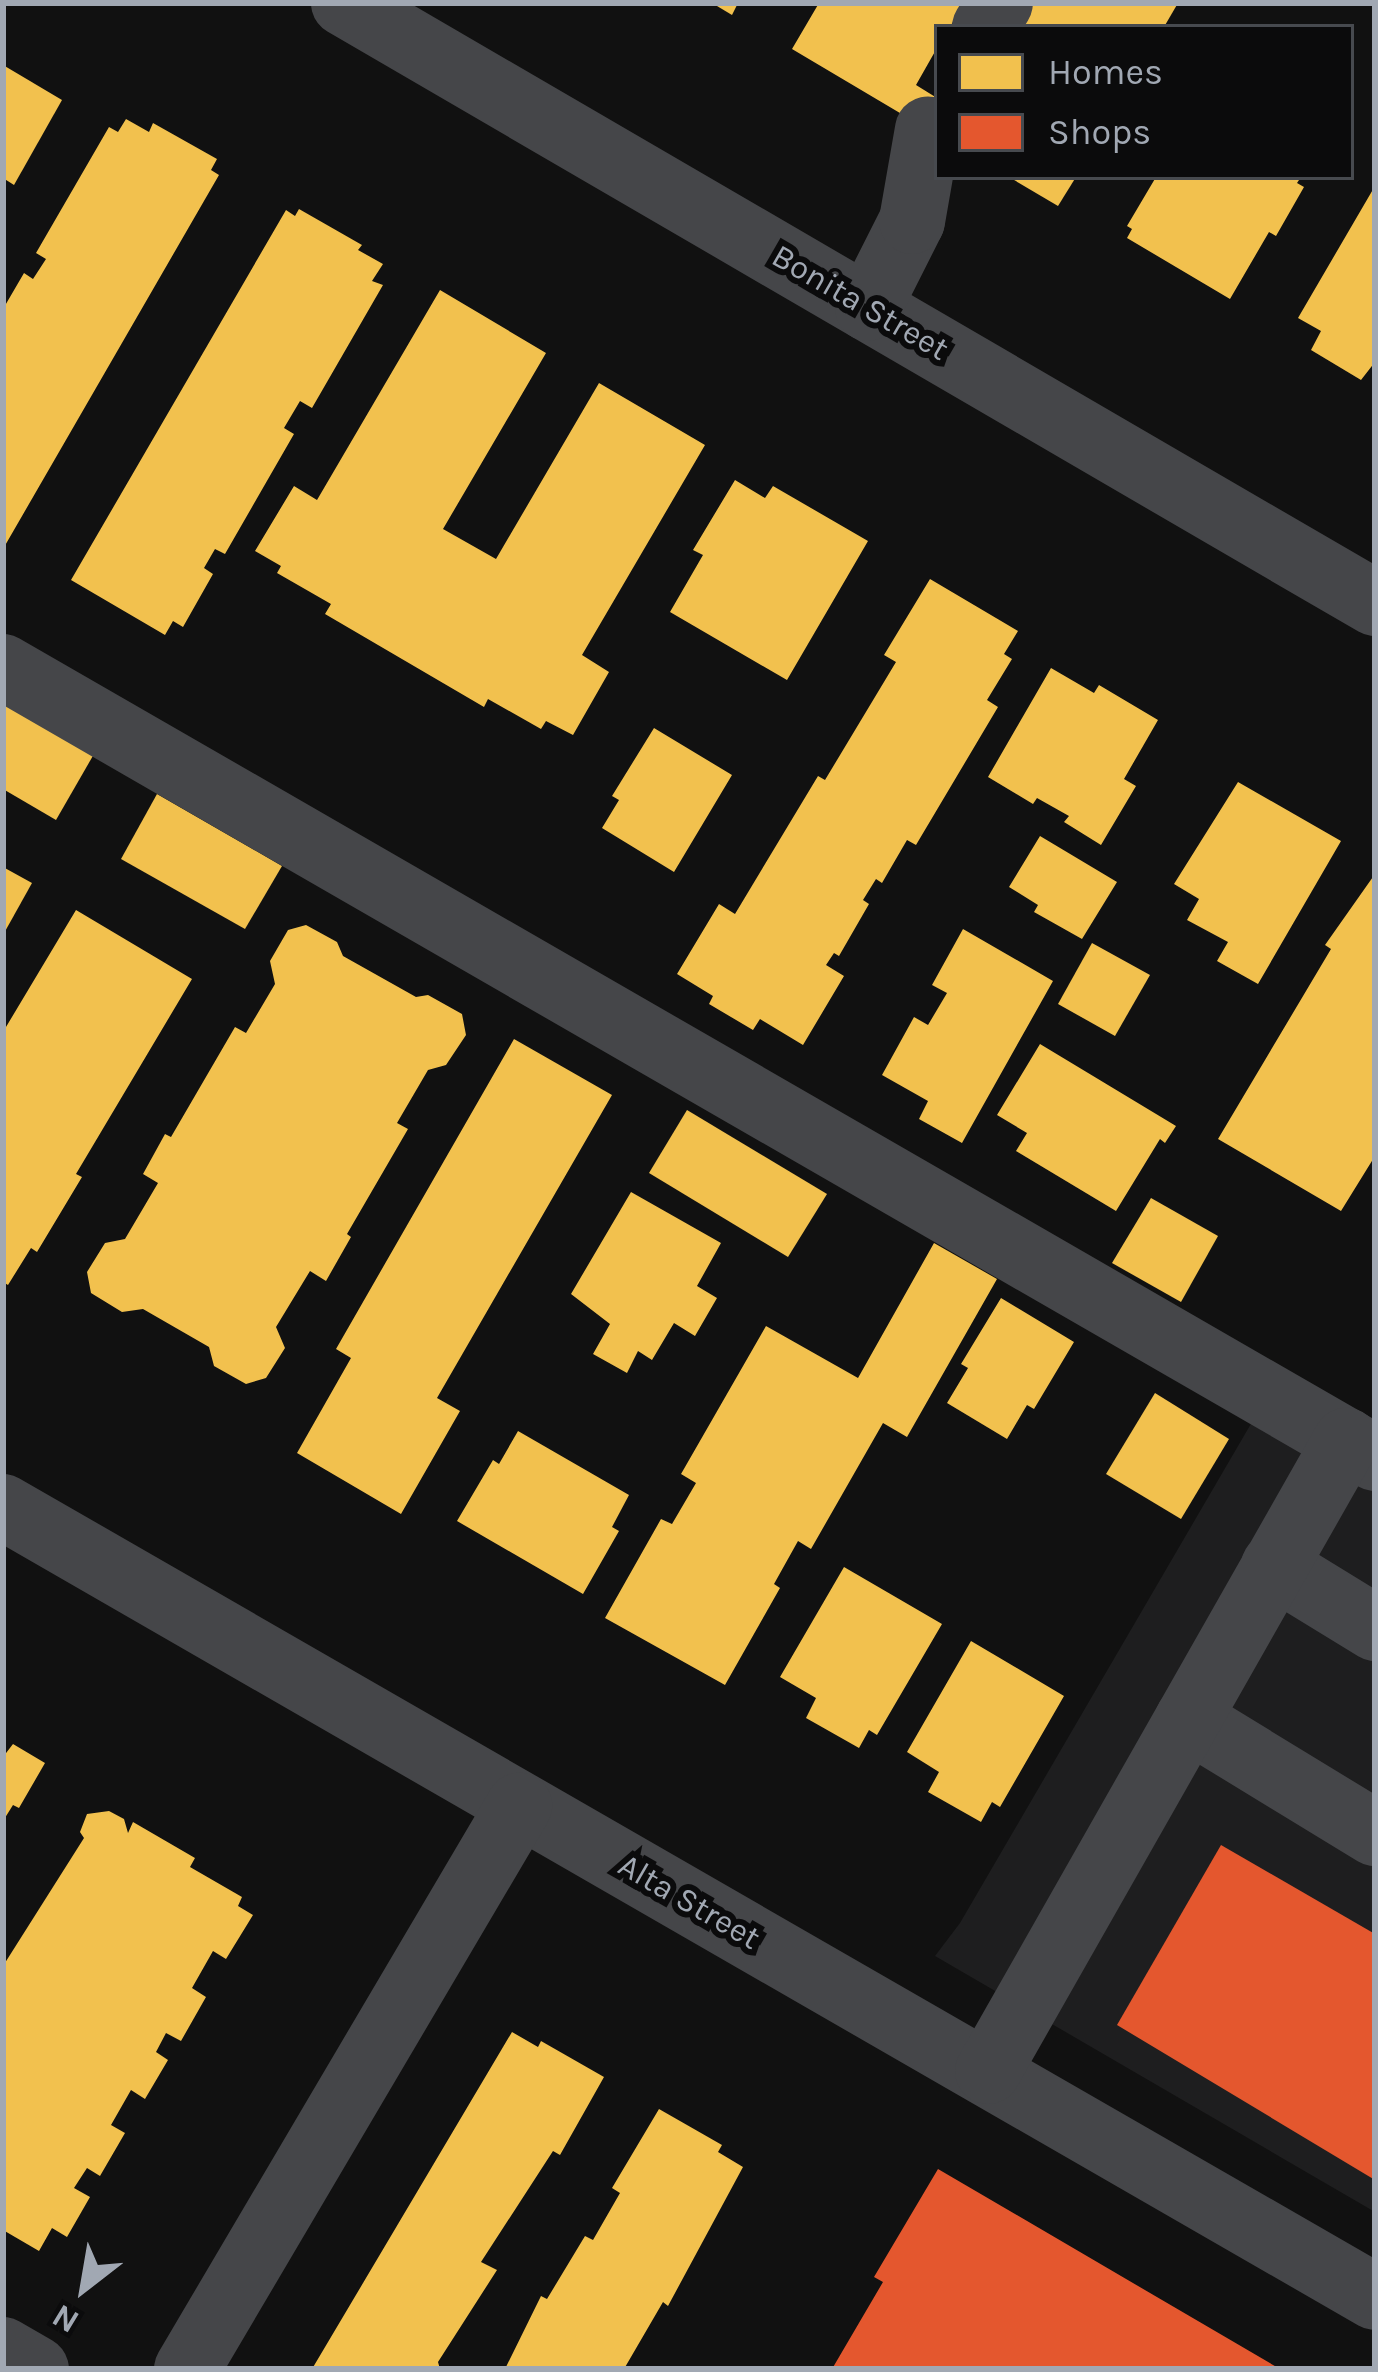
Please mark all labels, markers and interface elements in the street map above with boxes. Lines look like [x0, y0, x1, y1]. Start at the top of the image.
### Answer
legend [934, 24, 1354, 180]
text: Homes [1048, 51, 1163, 93]
text: Shops [1048, 111, 1151, 153]
street label: Bonita Street [765, 237, 955, 369]
street label: Alta Street [611, 1846, 767, 1958]
north arrow [24, 2228, 144, 2348]
text: N [46, 2296, 85, 2341]

